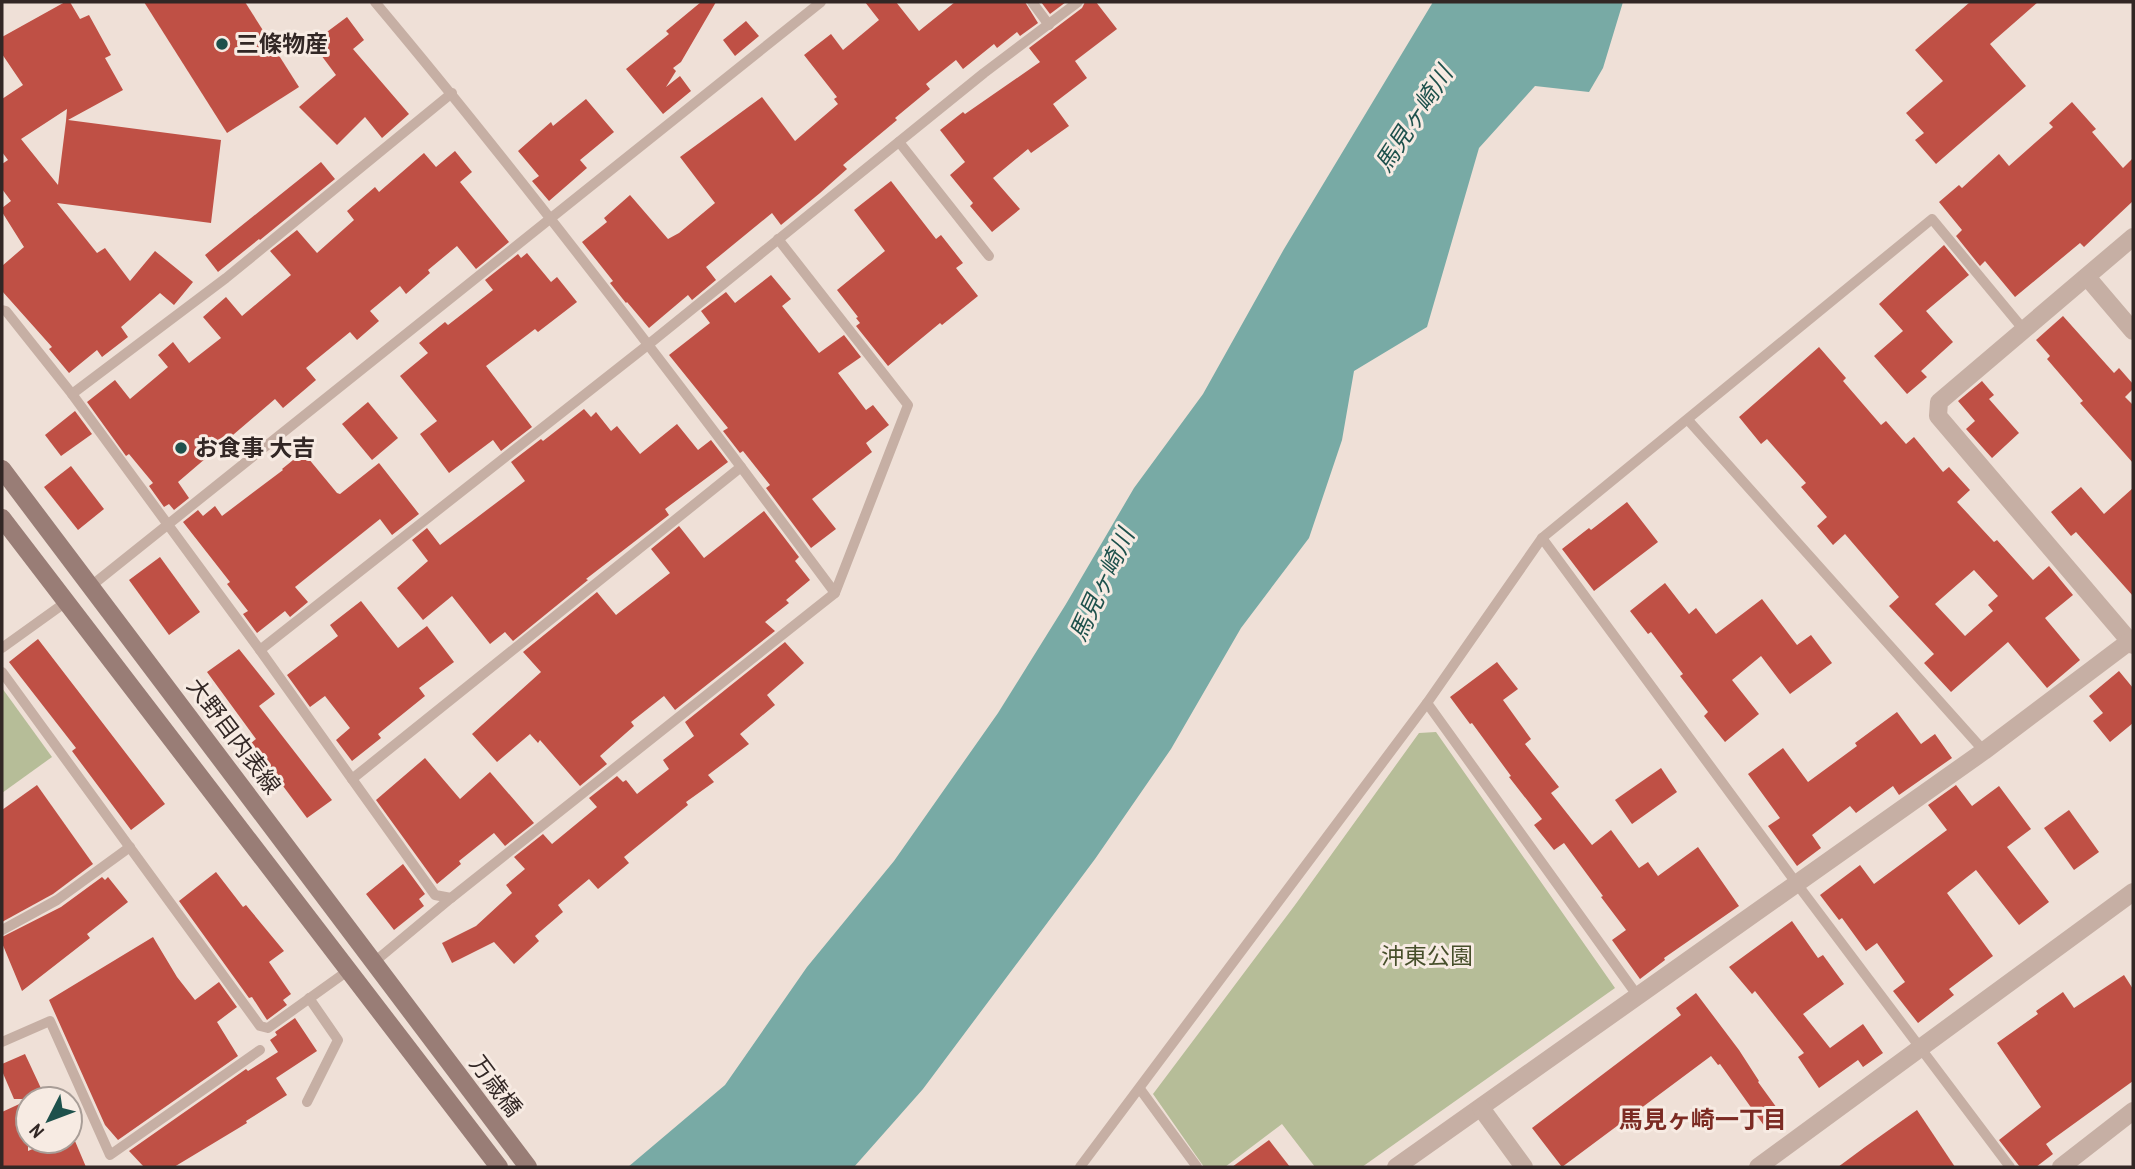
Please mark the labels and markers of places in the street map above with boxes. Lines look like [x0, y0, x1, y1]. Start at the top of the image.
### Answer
place label: 三條物産 [236, 28, 328, 59]
marker: 三條物産 [214, 36, 230, 52]
place label: お食事 大吉 [195, 432, 315, 463]
marker: お食事 大吉 [173, 440, 189, 456]

